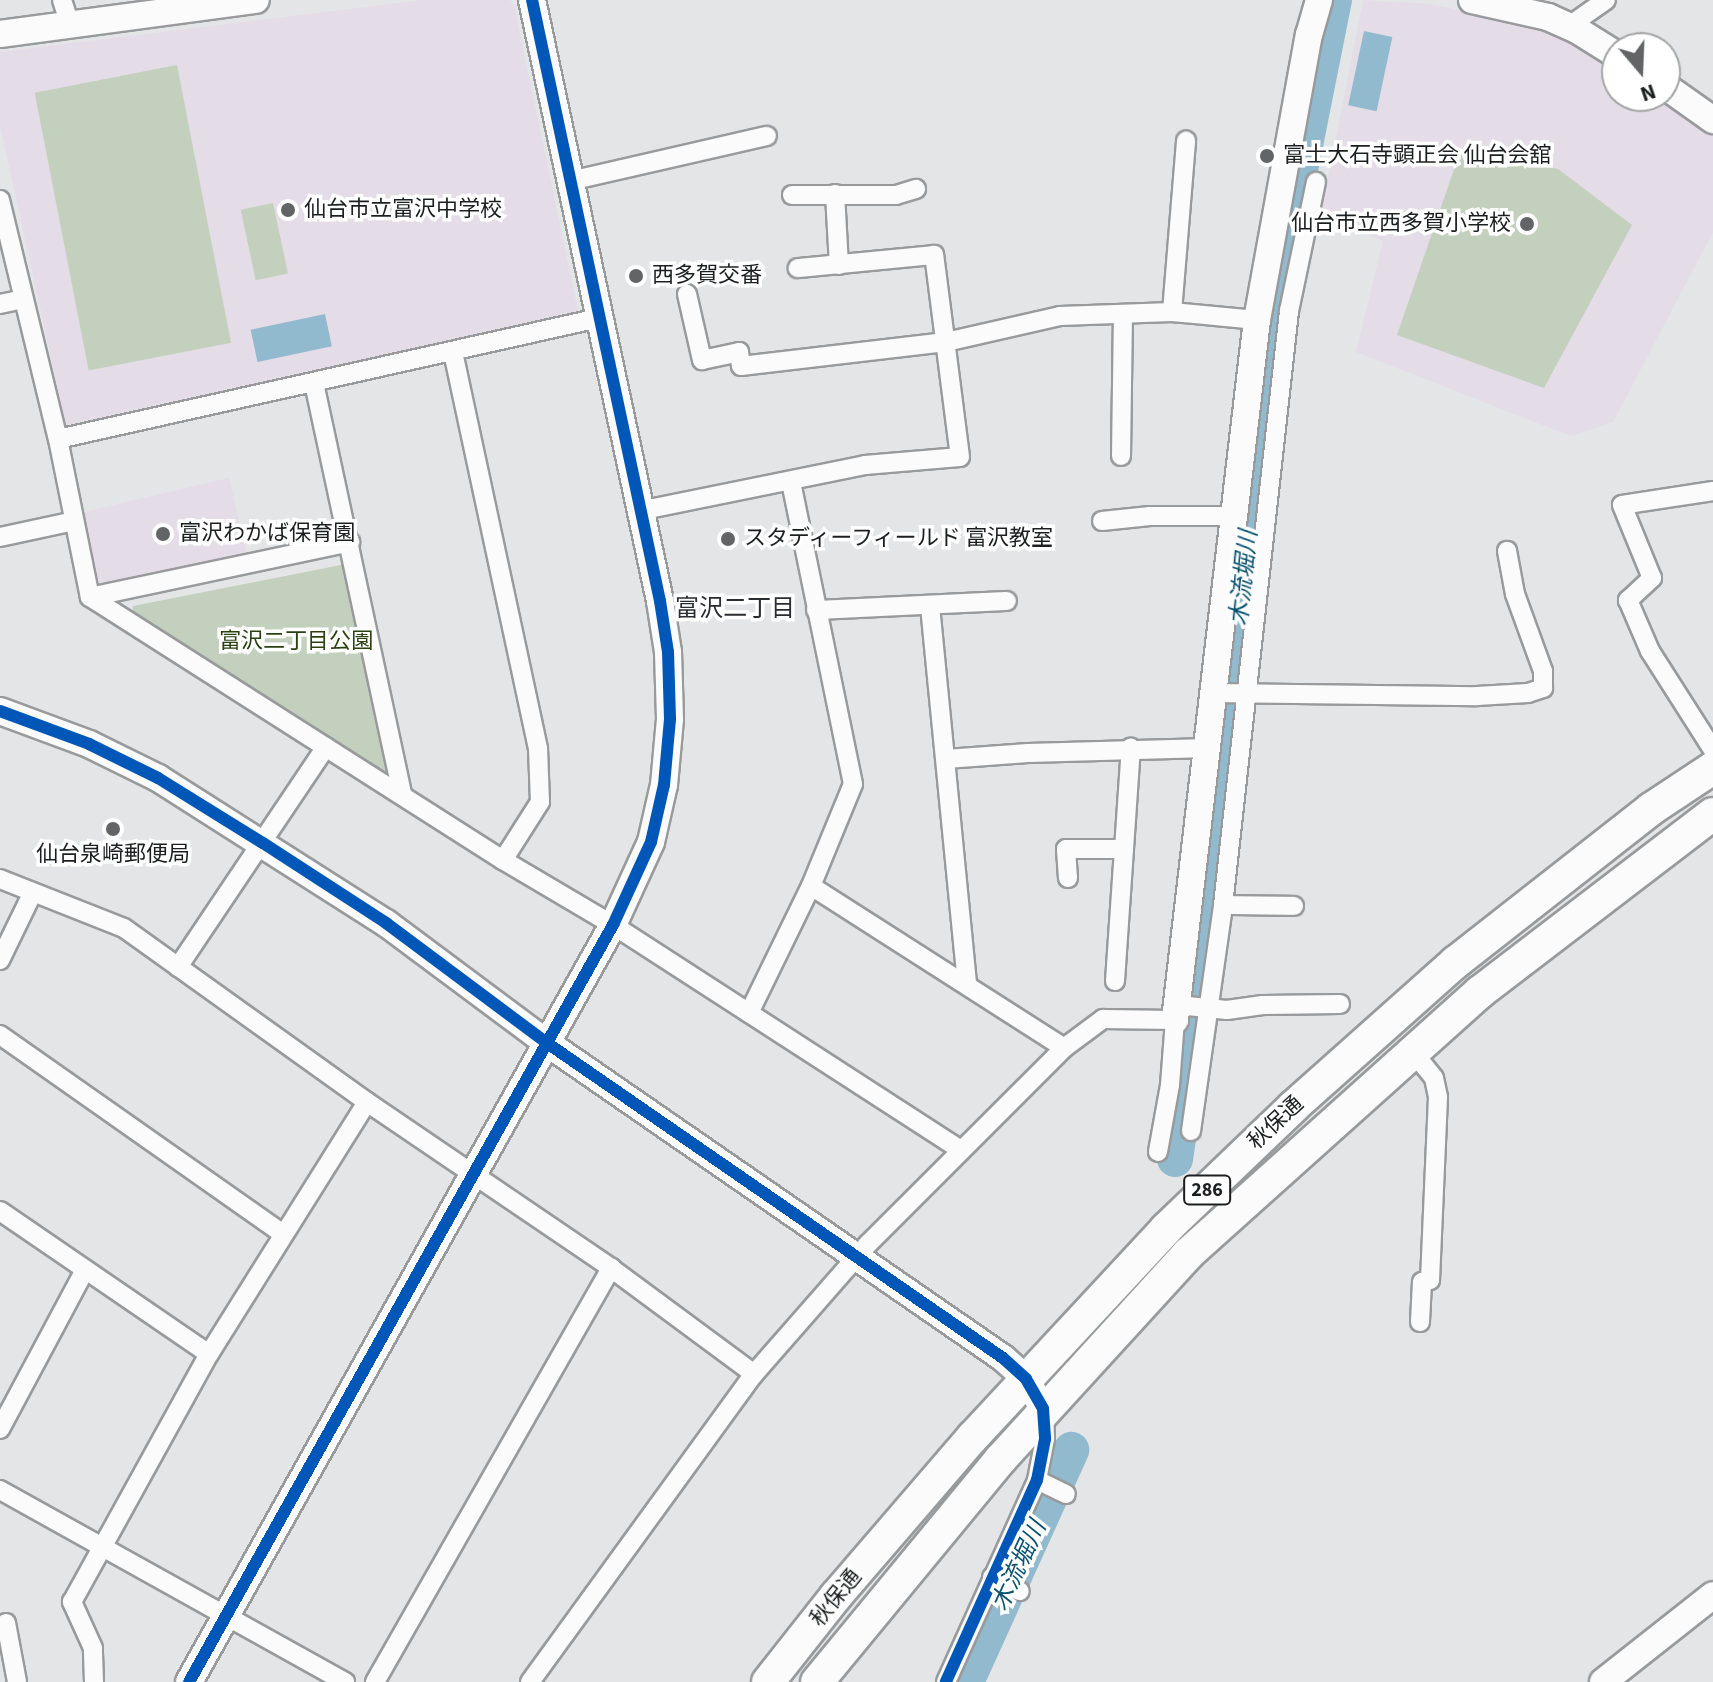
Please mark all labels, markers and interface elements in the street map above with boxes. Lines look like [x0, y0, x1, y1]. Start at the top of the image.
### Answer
north arrow [1601, 32, 1681, 112]
text: N [1636, 75, 1660, 110]
place label: 富士大石寺顕正会 仙台会舘 [1283, 143, 1551, 169]
marker: 富士大石寺顕正会 仙台会舘 [1258, 147, 1276, 165]
place label: 仙台市立富沢中学校 [304, 197, 502, 223]
marker: 仙台市立富沢中学校 [279, 201, 297, 219]
place label: 仙台市立西多賀小学校 [1291, 211, 1511, 237]
marker: 仙台市立西多賀小学校 [1518, 215, 1536, 233]
place label: 西多賀交番 [652, 263, 762, 289]
marker: 西多賀交番 [627, 267, 645, 285]
place label: 富沢わかば保育園 [179, 521, 355, 547]
marker: 富沢わかば保育園 [154, 525, 172, 543]
place label: スタディーフィールド 富沢教室 [744, 526, 1056, 552]
water label: 木流堀川 [1225, 529, 1263, 627]
marker: スタディーフィールド 富沢教室 [719, 530, 737, 548]
district label: 富沢二丁目 [675, 595, 795, 623]
park label: 富沢二丁目公園 [219, 629, 373, 655]
marker: 仙台泉崎郵便局 [104, 820, 122, 838]
place label: 仙台泉崎郵便局 [36, 842, 190, 868]
street label: 秋保通 [1243, 1091, 1309, 1155]
road number: 286 [1183, 1174, 1231, 1206]
water label: 木流堀川 [986, 1516, 1052, 1616]
street label: 秋保通 [805, 1564, 867, 1632]

